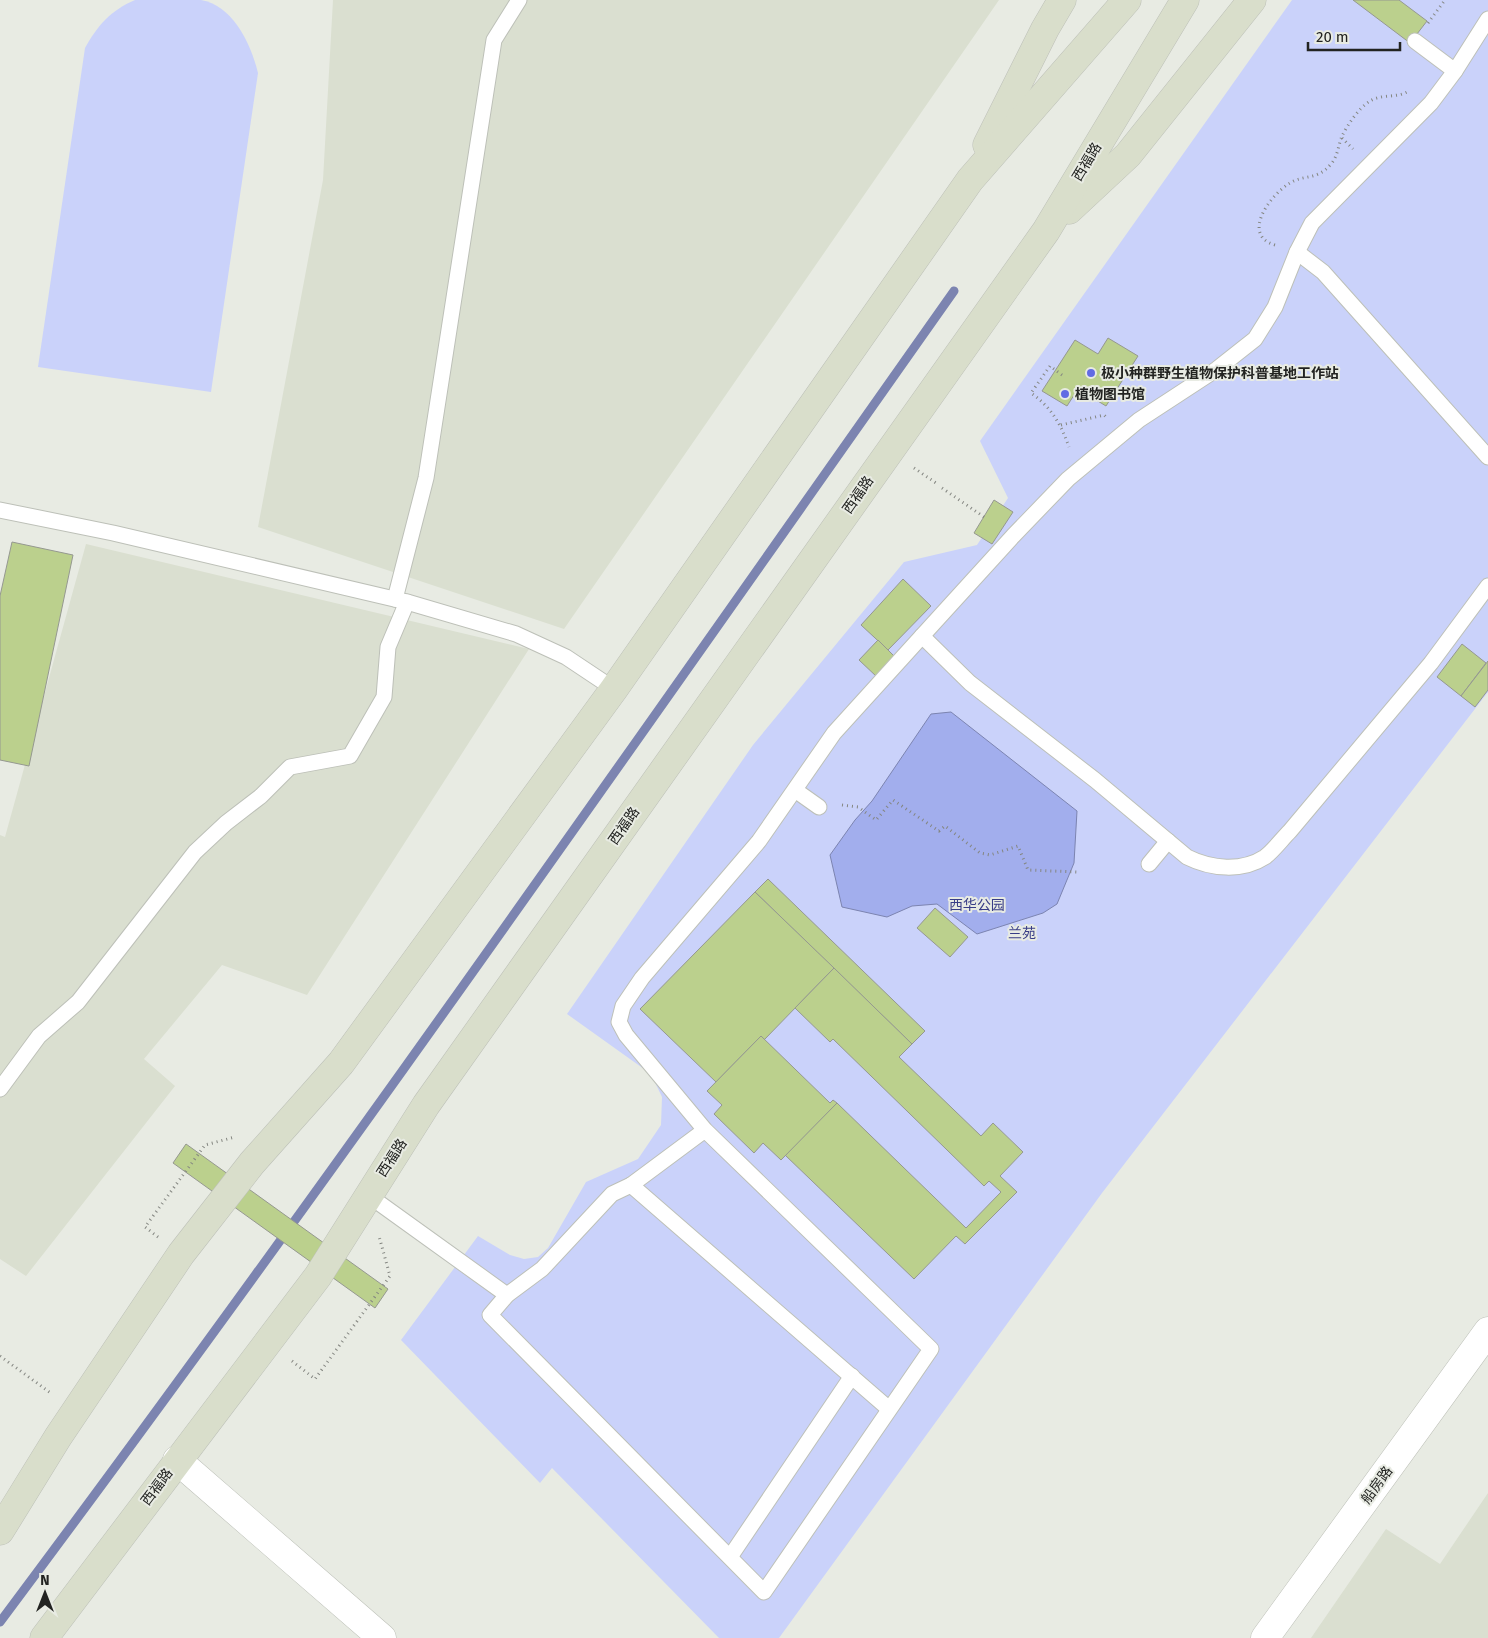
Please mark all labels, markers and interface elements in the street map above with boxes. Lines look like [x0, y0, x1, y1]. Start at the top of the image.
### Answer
scale bar [1308, 20, 1400, 52]
text: 20 m [1316, 28, 1349, 46]
street label: 西福路 [1069, 140, 1105, 184]
place label: 极小种群野生植物保护科普基地工作站 [1101, 365, 1339, 382]
marker: 极小种群野生植物保护科普基地工作站 [1085, 367, 1097, 379]
place label: 植物图书馆 [1075, 386, 1145, 403]
marker: 植物图书馆 [1059, 388, 1071, 400]
street label: 西福路 [839, 473, 877, 517]
street label: 西福路 [605, 804, 643, 848]
park label: 西华公园 [949, 897, 1005, 914]
park label: 兰苑 [1008, 925, 1036, 942]
street label: 西福路 [373, 1136, 411, 1180]
street label: 船房路 [1358, 1463, 1396, 1507]
street label: 西福路 [138, 1465, 176, 1509]
north arrow [20, 1568, 70, 1618]
text: N [40, 1572, 50, 1589]

